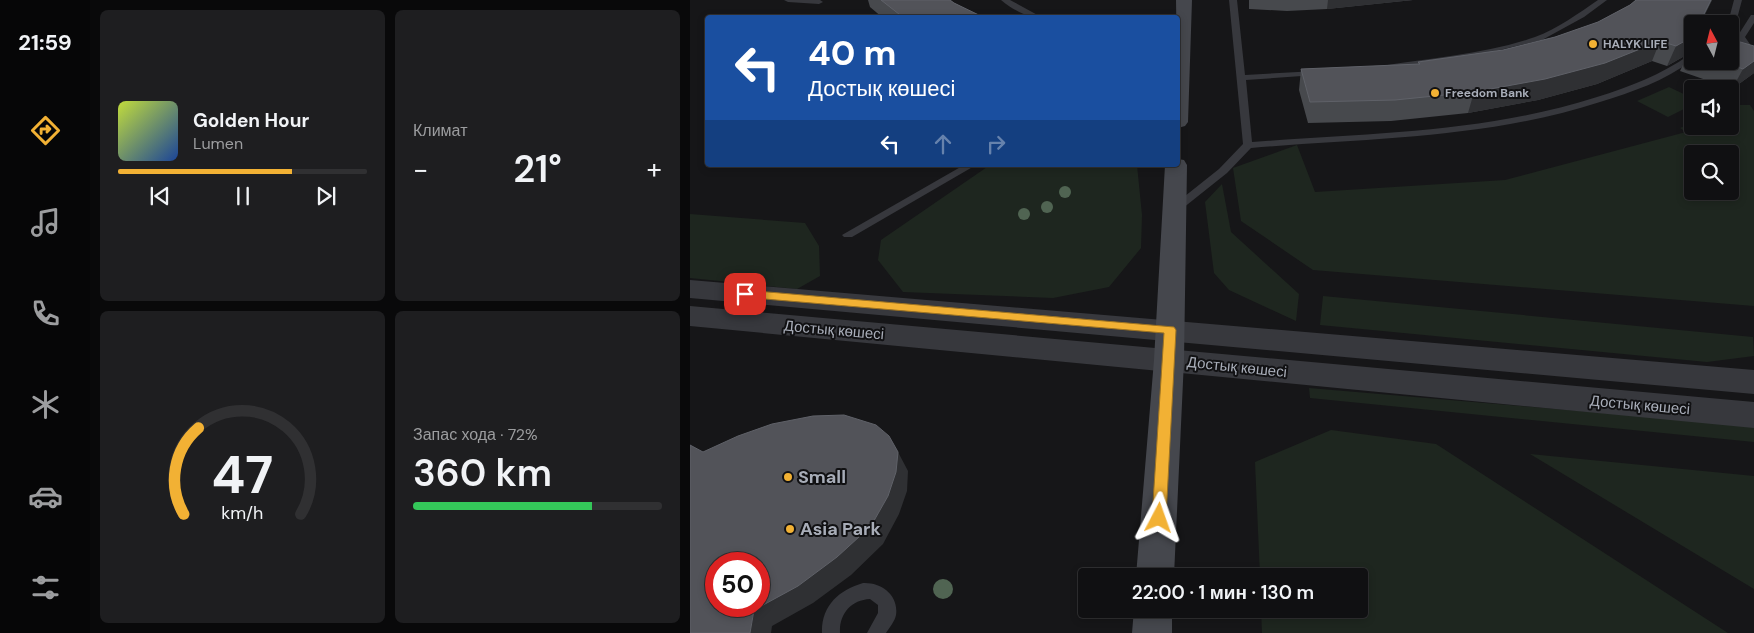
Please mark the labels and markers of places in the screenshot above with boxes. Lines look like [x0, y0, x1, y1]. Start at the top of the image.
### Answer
place label: HALYK LIFE [1603, 36, 1667, 52]
marker: HALYK LIFE [1587, 38, 1599, 50]
place label: Freedom Bank [1445, 85, 1529, 101]
marker: Freedom Bank [1429, 87, 1441, 99]
pin [724, 273, 766, 315]
place label: Small [798, 465, 846, 489]
marker: Small [782, 471, 794, 483]
place label: Asia Park [800, 517, 881, 541]
marker: Asia Park [784, 523, 796, 535]

